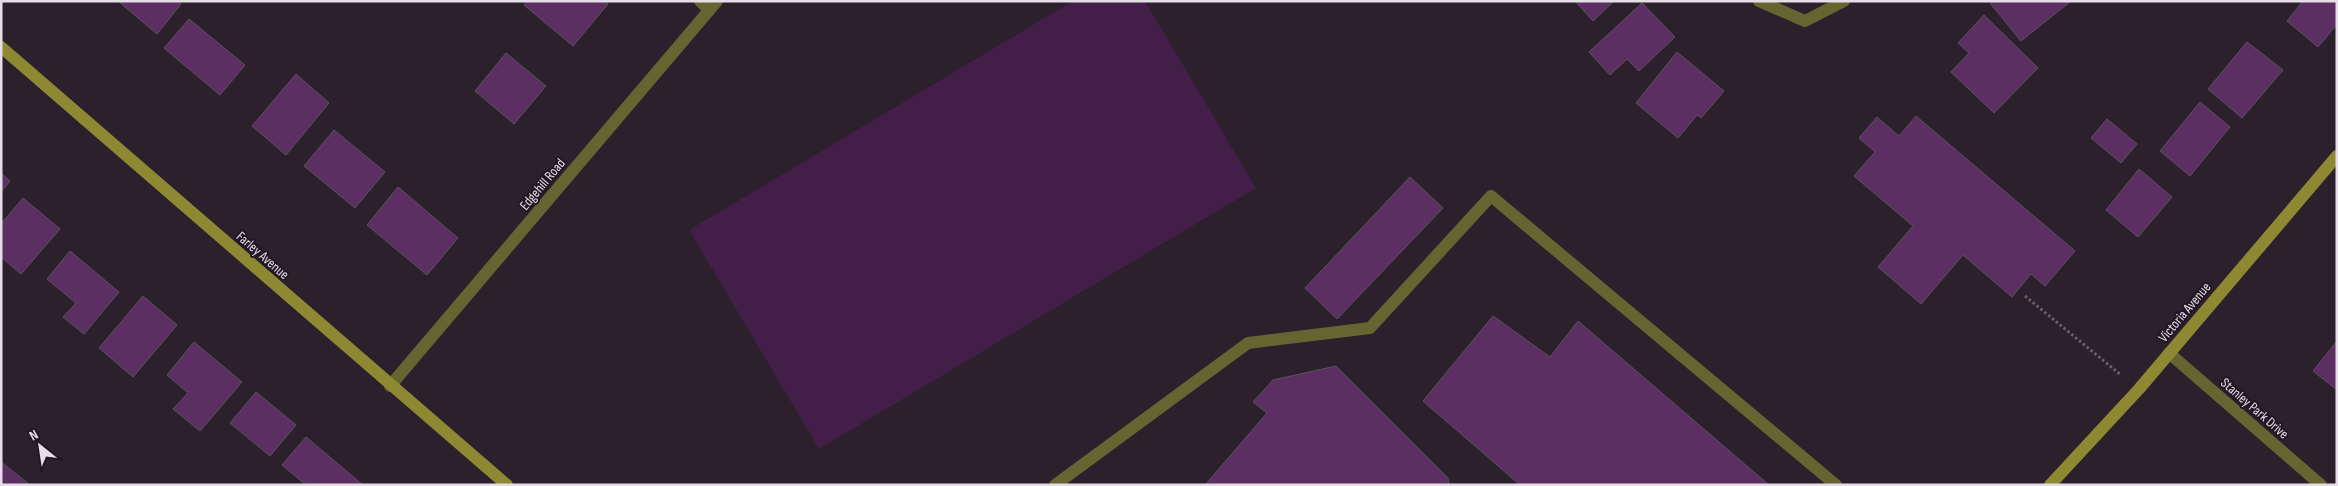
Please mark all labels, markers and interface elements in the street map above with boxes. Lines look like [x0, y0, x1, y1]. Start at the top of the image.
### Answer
street label: Edgehill Road [516, 155, 569, 214]
street label: Farley Avenue [233, 228, 293, 283]
street label: Victoria Avenue [2154, 279, 2214, 346]
street label: Stanley Park Drive [2217, 374, 2292, 443]
north arrow [15, 421, 65, 471]
text: N [26, 426, 41, 444]

